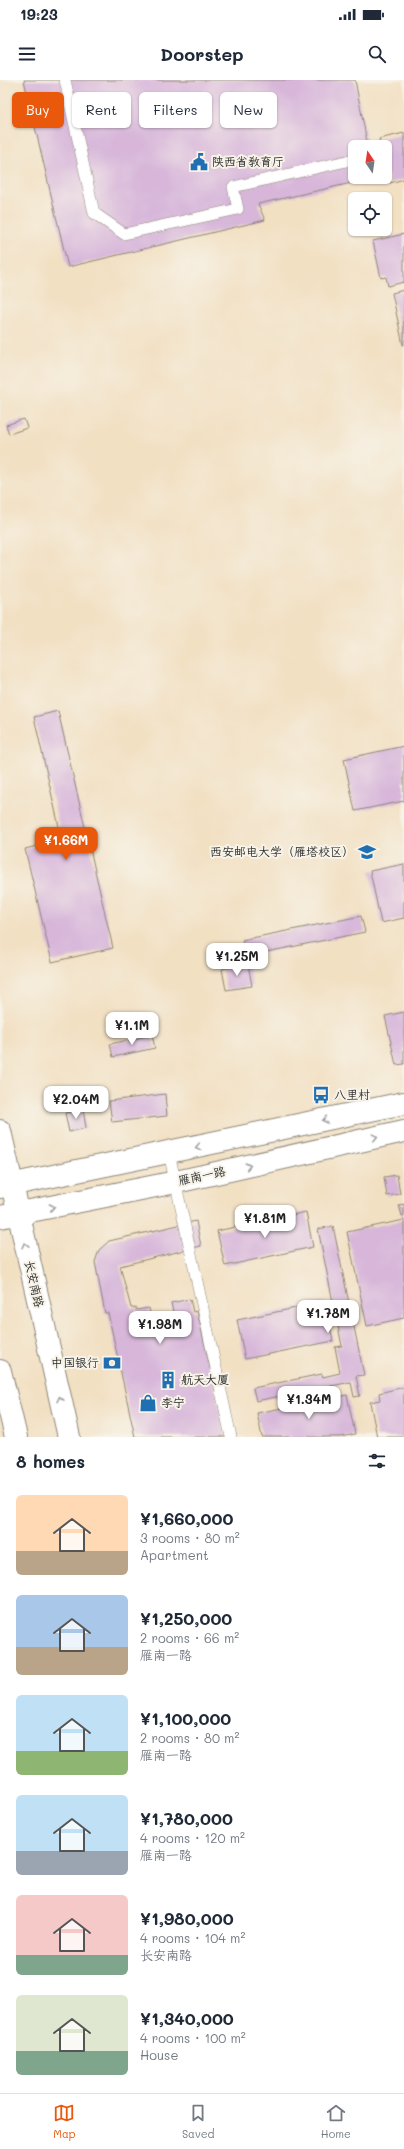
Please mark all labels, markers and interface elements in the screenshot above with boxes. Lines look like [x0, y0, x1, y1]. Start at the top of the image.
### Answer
text: 19:23 [20, 4, 58, 24]
text: Doorstep [160, 42, 244, 66]
icon: menu [16, 43, 38, 65]
icon: search [366, 43, 388, 65]
chip: Buy [12, 92, 64, 128]
chip: Rent [72, 92, 131, 128]
chip: Filters [139, 92, 212, 128]
chip: New [220, 92, 277, 128]
north arrow [348, 140, 392, 184]
map controls [348, 140, 392, 236]
public building icon: 陕西省教育厅 [189, 152, 209, 172]
place label: 陕西省教育厅 [212, 153, 284, 169]
button: locate [348, 192, 392, 236]
pin: ¥1.66M [33, 827, 99, 861]
text: ¥1.66M [44, 831, 88, 848]
school or university icon: 西安邮电大学（雁塔校区） [357, 842, 377, 862]
place label: 西安邮电大学（雁塔校区） [210, 843, 354, 859]
pin: ¥1.25M [204, 943, 270, 977]
text: ¥1.25M [215, 947, 259, 964]
pin: ¥1.1M [104, 1012, 160, 1046]
text: ¥1.1M [115, 1016, 149, 1033]
bus stop icon: 八里村 [311, 1085, 331, 1105]
pin: ¥2.04M [43, 1086, 109, 1120]
place label: 八里村 [334, 1086, 370, 1102]
text: ¥2.04M [53, 1090, 99, 1107]
one-way arrow [322, 1115, 328, 1123]
one-way arrow [371, 1134, 378, 1142]
one-way arrow [194, 1142, 201, 1150]
street label: 雁南一路 [177, 1162, 227, 1188]
one-way arrow [245, 1162, 251, 1170]
one-way arrow [49, 1203, 55, 1211]
pin: ¥1.81M [232, 1205, 298, 1239]
text: ¥1.81M [244, 1209, 286, 1226]
one-way arrow [22, 1242, 30, 1248]
street label: 长安南路 [22, 1259, 48, 1309]
pin: ¥1.78M [295, 1300, 361, 1334]
text: ¥1.78M [306, 1304, 350, 1321]
pin: ¥1.98M [127, 1311, 193, 1345]
text: ¥1.98M [138, 1315, 182, 1332]
bank icon: 中国银行 [102, 1353, 122, 1373]
place label: 中国银行 [51, 1354, 99, 1370]
building icon: 航天大厦 [158, 1370, 178, 1390]
place label: 航天大厦 [181, 1371, 229, 1387]
pin: ¥1.34M [276, 1386, 342, 1420]
text: ¥1.34M [287, 1390, 331, 1407]
shop icon: 李宁 [138, 1393, 158, 1413]
place label: 李宁 [161, 1394, 185, 1410]
one-way arrow [57, 1396, 65, 1402]
text: 8 homes [16, 1450, 85, 1472]
icon: filters [366, 1450, 388, 1472]
text: ¥1,660,000 [140, 1507, 233, 1529]
icon: home [48, 1511, 96, 1559]
text: 3 rooms · 80 m² [140, 1529, 240, 1546]
text: Apartment [140, 1546, 209, 1563]
text: ¥1,250,000 [140, 1607, 232, 1629]
icon: home [48, 1611, 96, 1659]
text: 2 rooms · 66 m² [140, 1629, 239, 1646]
text: 雁南一路 [140, 1646, 192, 1663]
text: ¥1,100,000 [140, 1707, 231, 1729]
icon: home [48, 1711, 96, 1759]
text: 2 rooms · 80 m² [140, 1729, 239, 1746]
text: 雁南一路 [140, 1746, 192, 1763]
text: ¥1,780,000 [140, 1807, 233, 1829]
icon: home [48, 1811, 96, 1859]
text: 4 rooms · 120 m² [140, 1829, 245, 1846]
text: 雁南一路 [140, 1846, 192, 1863]
text: ¥1,980,000 [140, 1907, 234, 1929]
icon: home [48, 1911, 96, 1959]
text: 4 rooms · 104 m² [140, 1929, 245, 1946]
text: 长安南路 [140, 1946, 192, 1963]
text: ¥1,340,000 [140, 2007, 234, 2029]
icon: home [48, 2011, 96, 2059]
text: 4 rooms · 100 m² [140, 2029, 246, 2046]
text: House [140, 2046, 178, 2063]
tab: Map [53, 2102, 76, 2141]
tab: Saved [182, 2102, 215, 2141]
tab: Home [321, 2102, 351, 2141]

